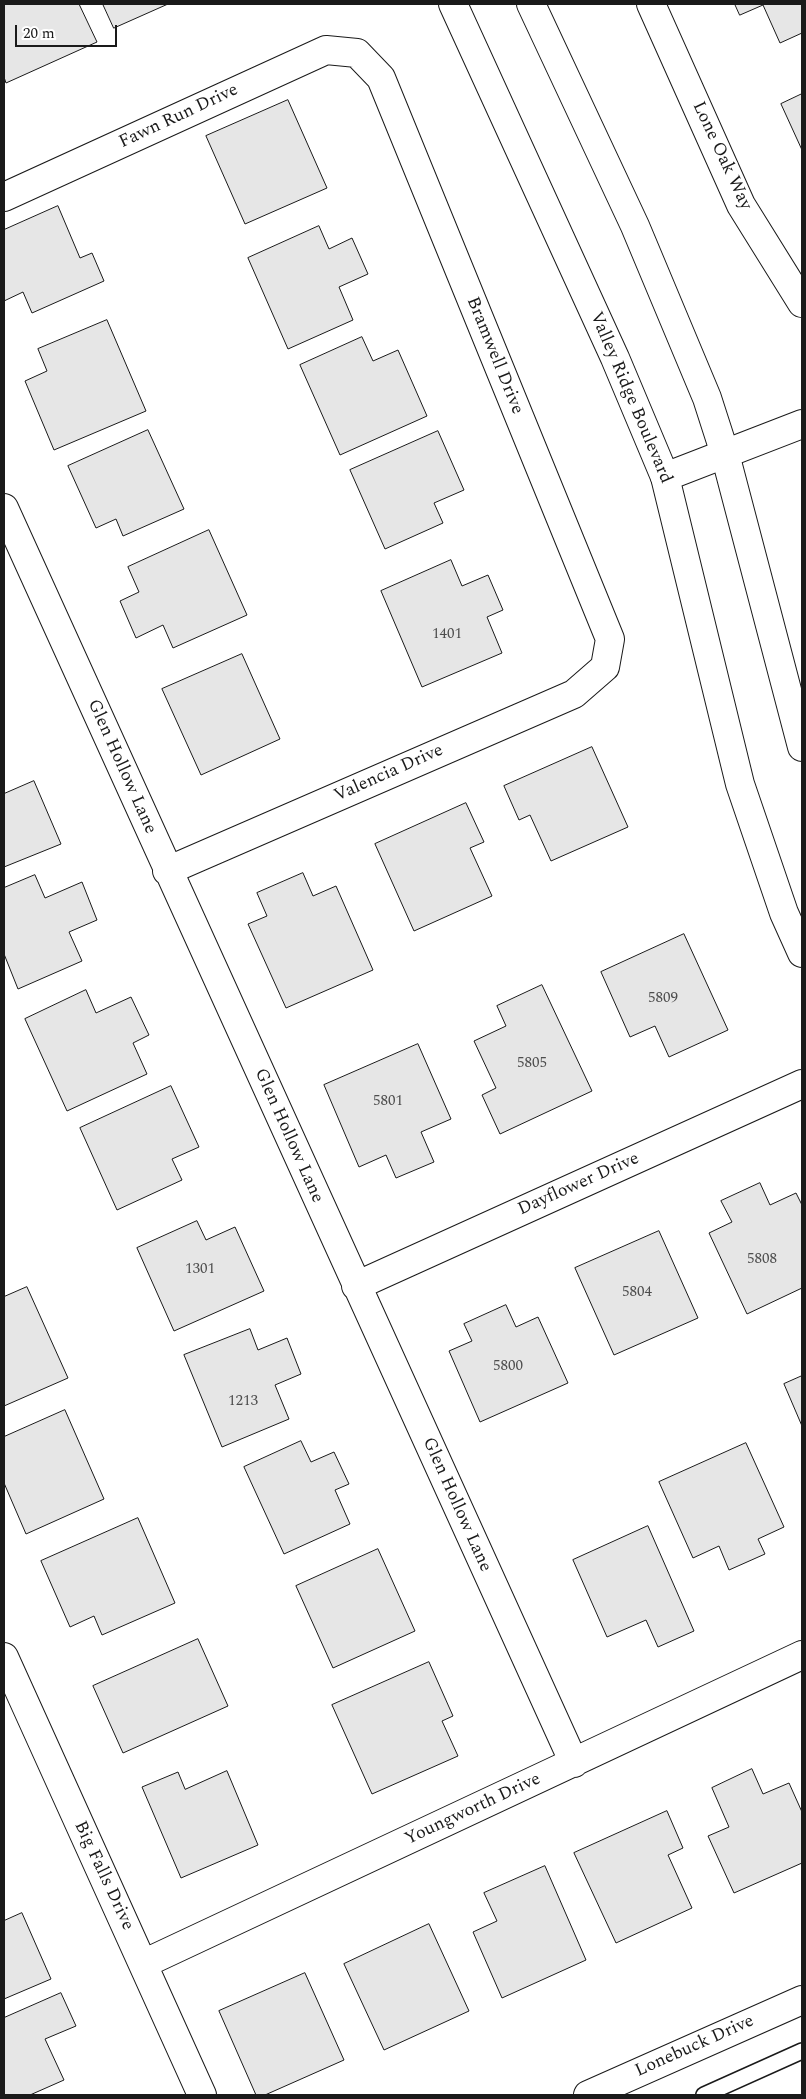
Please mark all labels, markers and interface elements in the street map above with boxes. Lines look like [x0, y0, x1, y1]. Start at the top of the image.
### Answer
scale bar [18, 15, 120, 47]
text: 20 m [23, 22, 55, 45]
street label: Fawn Run Drive [116, 80, 242, 154]
street label: Lone Oak Way [686, 98, 756, 214]
street label: Bramwell Drive [461, 294, 527, 418]
street label: Valley Ridge Boulevard [584, 309, 676, 487]
house number: 1401 [432, 626, 462, 644]
street label: Glen Hollow Lane [82, 696, 160, 838]
street label: Valencia Drive [331, 740, 447, 808]
house number: 5809 [648, 990, 678, 1008]
house number: 5805 [517, 1055, 547, 1073]
street label: Glen Hollow Lane [249, 1065, 327, 1207]
house number: 5801 [373, 1093, 403, 1111]
street label: Dayflower Drive [515, 1149, 643, 1221]
house number: 5808 [747, 1251, 777, 1269]
house number: 1301 [185, 1261, 215, 1279]
house number: 5804 [622, 1284, 652, 1302]
house number: 5800 [493, 1358, 523, 1376]
house number: 1213 [228, 1393, 258, 1411]
street label: Glen Hollow Lane [417, 1434, 495, 1576]
street label: Youngworth Drive [402, 1769, 544, 1851]
street label: Big Falls Drive [68, 1818, 138, 1934]
street label: Lonebuck Drive [632, 2011, 758, 2083]

